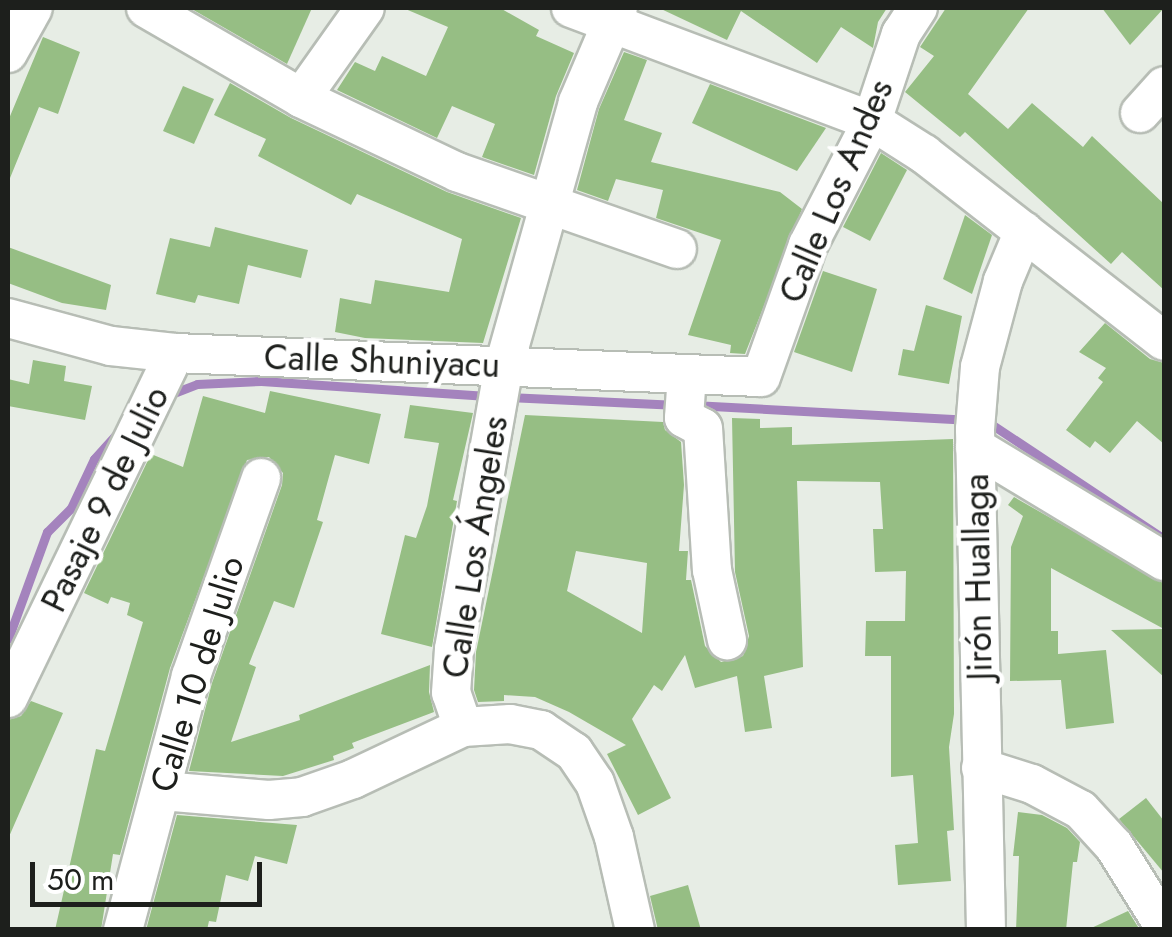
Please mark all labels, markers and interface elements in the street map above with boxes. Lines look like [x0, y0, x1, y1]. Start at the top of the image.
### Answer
street label: Calle Los Andes [770, 73, 902, 309]
street label: Calle Shuniyacu [263, 336, 501, 386]
street label: Pasaje 9 de Julio [32, 380, 178, 618]
street label: Calle Los Ángeles [434, 413, 516, 681]
street label: Jirón Huallaga [955, 473, 1001, 681]
street label: Calle 10 de Julio [141, 551, 253, 797]
scale bar [35, 842, 268, 904]
text: 50 m [47, 858, 114, 901]

